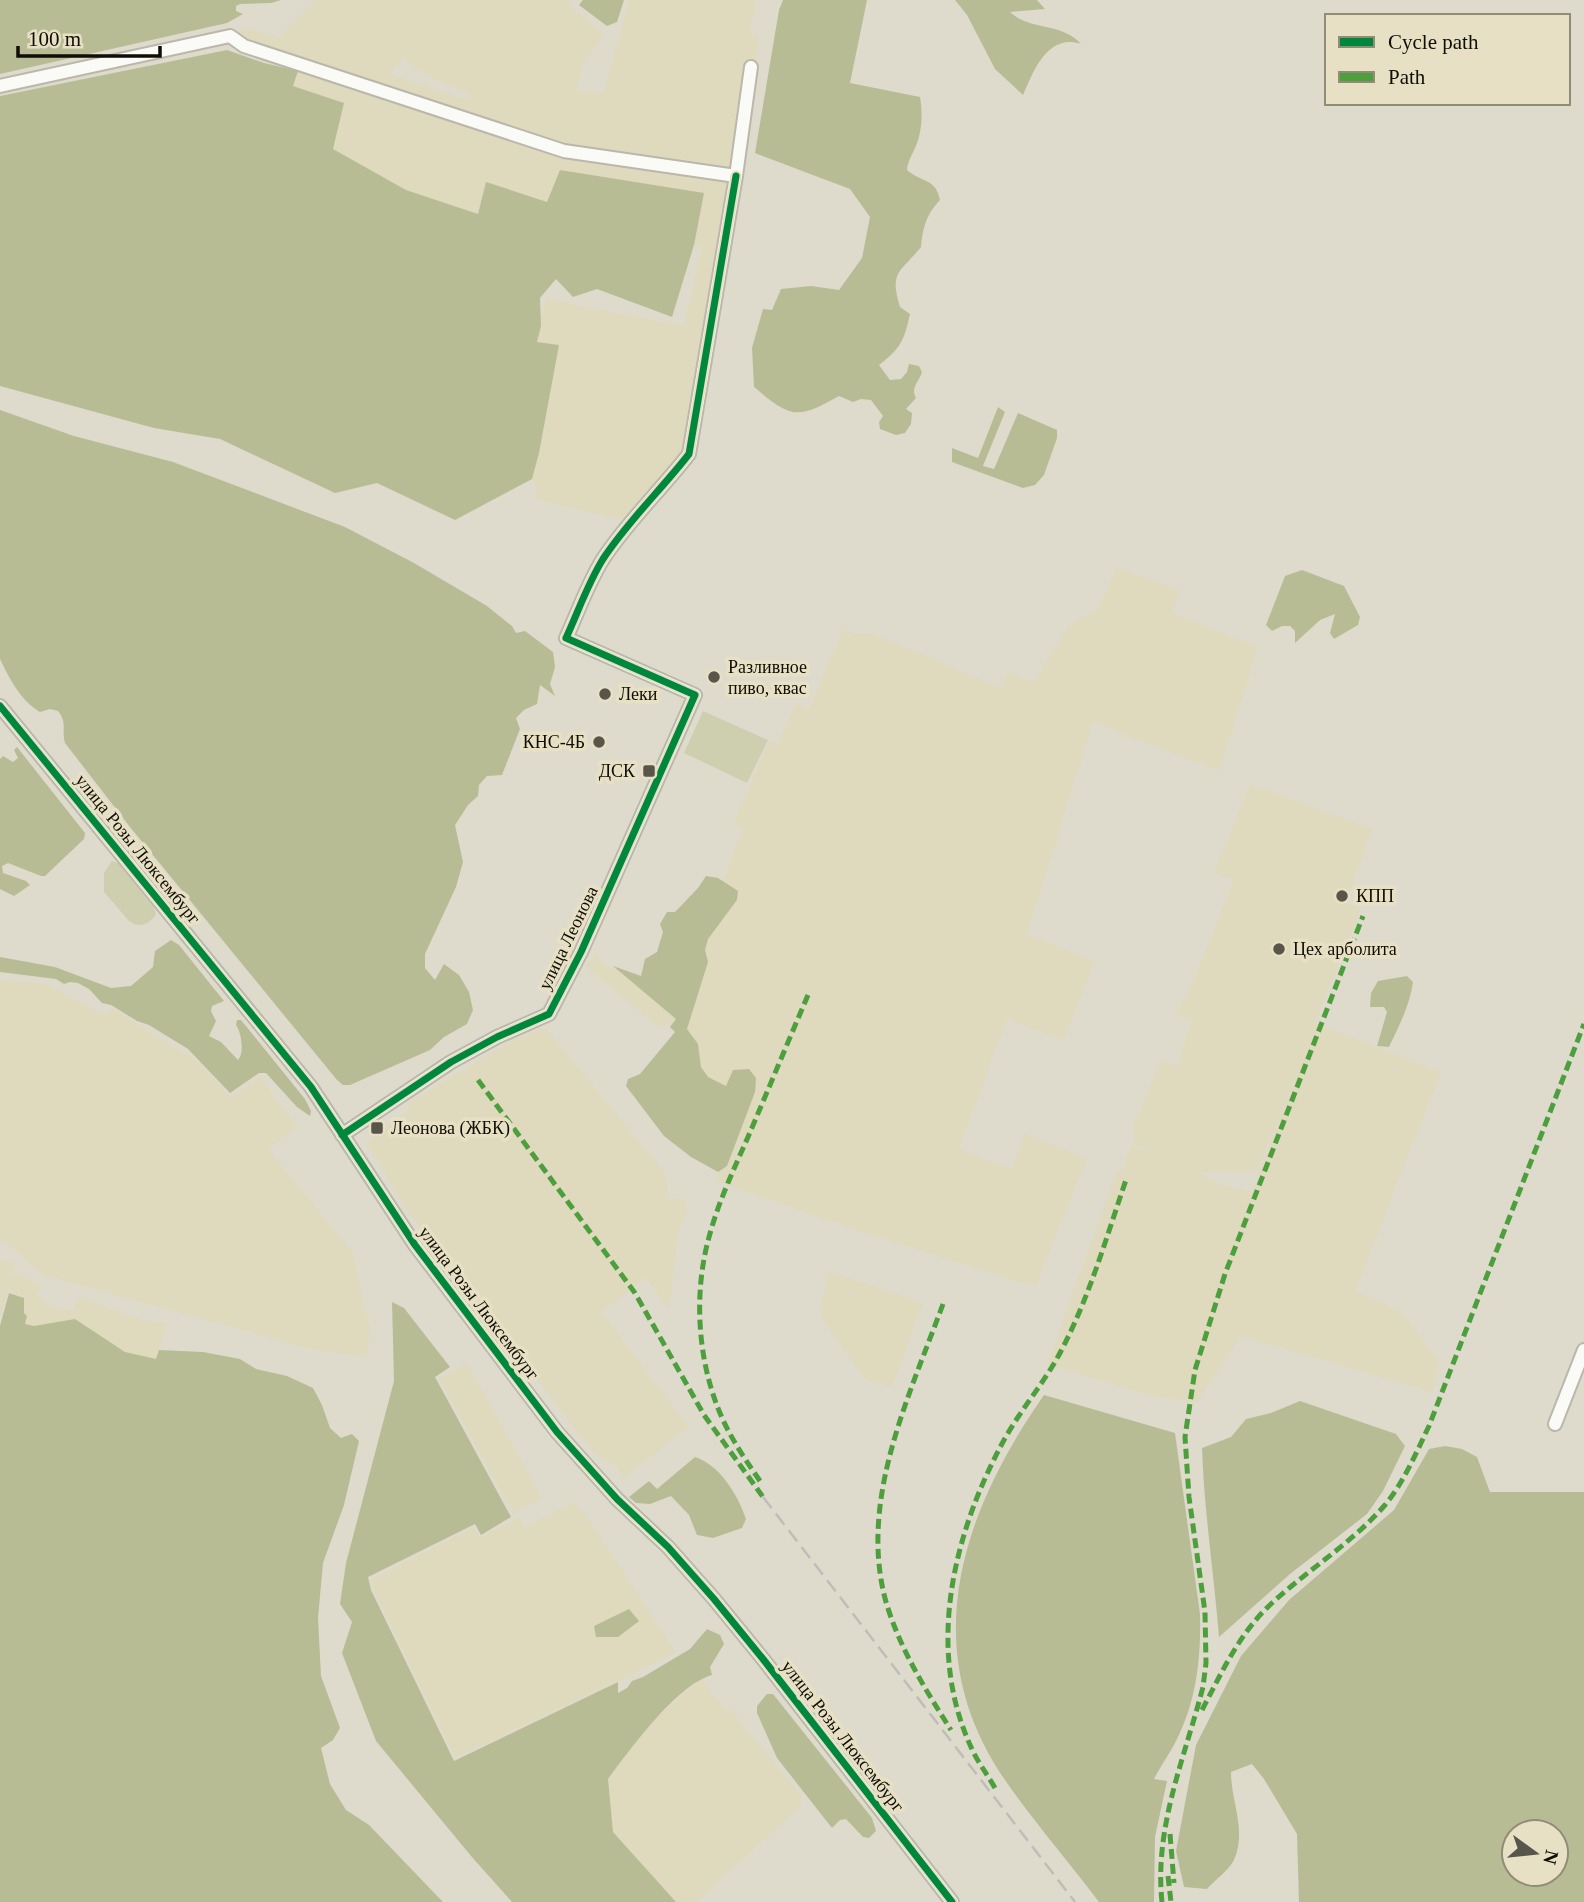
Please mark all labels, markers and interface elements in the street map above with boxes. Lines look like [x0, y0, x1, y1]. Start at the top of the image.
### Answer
scale bar [18, 14, 159, 58]
legend [1325, 14, 1570, 105]
text: 100 m [28, 27, 81, 51]
text: Cycle path [1388, 30, 1479, 54]
text: Path [1388, 65, 1426, 89]
place label: Разливное пиво, квас [728, 657, 807, 698]
marker: Разливное пиво, квас [706, 669, 722, 685]
place label: Леки [619, 684, 658, 704]
marker: Леки [597, 686, 613, 702]
place label: КНС-4Б [523, 732, 585, 752]
marker: КНС-4Б [591, 734, 607, 750]
place label: ДСК [599, 761, 636, 781]
marker: ДСК [641, 763, 657, 779]
street label: улица Розы Люксембург [72, 770, 204, 928]
street label: улица Леонова [534, 883, 602, 993]
place label: КПП [1356, 886, 1394, 906]
marker: КПП [1334, 888, 1350, 904]
place label: Цех арболита [1293, 939, 1397, 959]
marker: Цех арболита [1271, 941, 1287, 957]
place label: Леонова (ЖБК) [391, 1118, 510, 1139]
marker: Леонова (ЖБК) [369, 1120, 385, 1136]
street label: улица Розы Люксембург [415, 1222, 543, 1384]
street label: улица Розы Люксембург [778, 1656, 908, 1816]
north arrow [1500, 1818, 1570, 1888]
text: N [1539, 1848, 1563, 1867]

